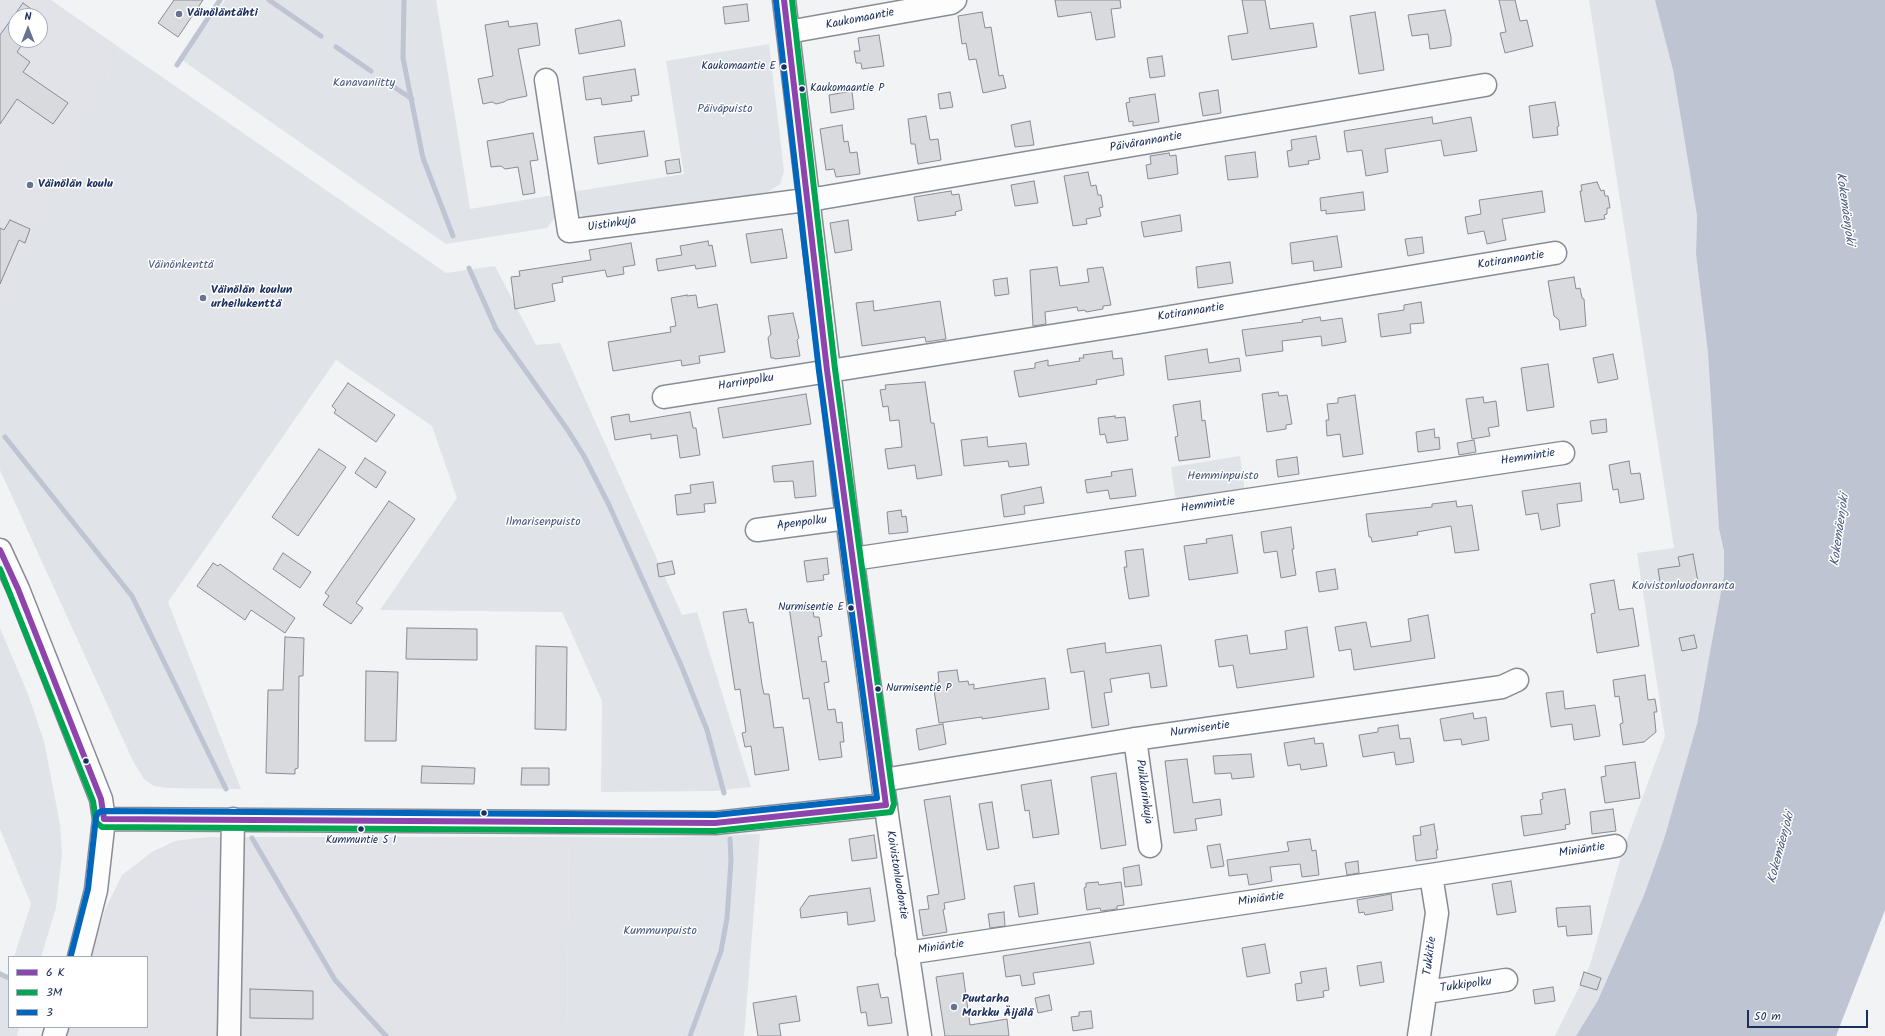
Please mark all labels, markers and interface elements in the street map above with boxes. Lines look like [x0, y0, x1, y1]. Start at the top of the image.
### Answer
street label: Kaukomaantie [824, 6, 896, 34]
place label: Väinöläntähti [187, 7, 258, 21]
north arrow [8, 8, 48, 48]
text: N [25, 8, 31, 26]
marker: Väinöläntähti [174, 9, 184, 19]
place label: Kaukomaantie E [701, 60, 776, 74]
marker: Kaukomaantie E [779, 62, 789, 72]
park label: Kanavaniitty [333, 77, 395, 91]
place label: Kaukomaantie P [810, 82, 884, 96]
marker: Kaukomaantie P [797, 84, 807, 94]
park label: Päiväpuisto [697, 103, 753, 117]
street label: Päivärannantie [1109, 130, 1183, 156]
water label: Kokemäenjoki [1831, 172, 1857, 246]
place label: Väinölän koulu [38, 178, 113, 192]
marker: Väinölän koulu [25, 180, 35, 190]
street label: Uistinkuja [587, 214, 637, 236]
street label: Kotirannantie [1477, 249, 1545, 273]
park label: Väinönkenttä [148, 259, 214, 273]
place label: Väinölän koulun urheilukenttä [211, 284, 292, 312]
marker: Väinölän koulun urheilukenttä [198, 293, 208, 303]
street label: Kotirannantie [1157, 301, 1225, 325]
street label: Harrinpolku [717, 371, 775, 395]
street label: Hemmintie [1500, 447, 1556, 469]
park label: Hemminpuisto [1187, 470, 1259, 484]
water label: Kokemäenjoki [1828, 493, 1854, 567]
street label: Hemmintie [1180, 495, 1236, 517]
street label: Apenpolku [776, 514, 828, 534]
park label: Ilmarisenpuisto [505, 516, 581, 530]
park label: Koivistonluodonranta [1631, 580, 1735, 594]
place label: Nurmisentie E [778, 601, 844, 615]
marker: Nurmisentie E [846, 603, 856, 613]
place label: Nurmisentie P [886, 682, 951, 696]
marker: Nurmisentie P [873, 684, 883, 694]
street label: Nurmisentie [1169, 719, 1231, 741]
unlabelled marker [81, 756, 91, 766]
street label: Puikkarinkuja [1131, 759, 1155, 825]
unlabelled marker [479, 808, 489, 818]
water label: Kokemäenjoki [1765, 811, 1799, 885]
marker: Kummuntie 5 I [356, 824, 366, 834]
street label: Koivistonluodontie [882, 830, 910, 920]
place label: Kummuntie 5 I [326, 834, 396, 848]
street label: Miniäntie [1558, 840, 1606, 862]
street label: Miniäntie [1237, 890, 1285, 910]
park label: Kummunpuisto [623, 925, 697, 939]
street label: Tukkitie [1421, 936, 1441, 976]
street label: Miniäntie [917, 938, 965, 958]
legend [8, 956, 148, 1028]
text: 6 K [46, 963, 65, 982]
street label: Tukkipolku [1439, 975, 1493, 997]
text: 3M [46, 983, 62, 1002]
place label: Puutarha Markku Äijälä [962, 993, 1033, 1021]
marker: Puutarha Markku Äijälä [949, 1002, 959, 1012]
scale bar [1749, 1002, 1870, 1028]
text: 3 [46, 1003, 53, 1022]
text: 50 m [1754, 1007, 1781, 1026]

